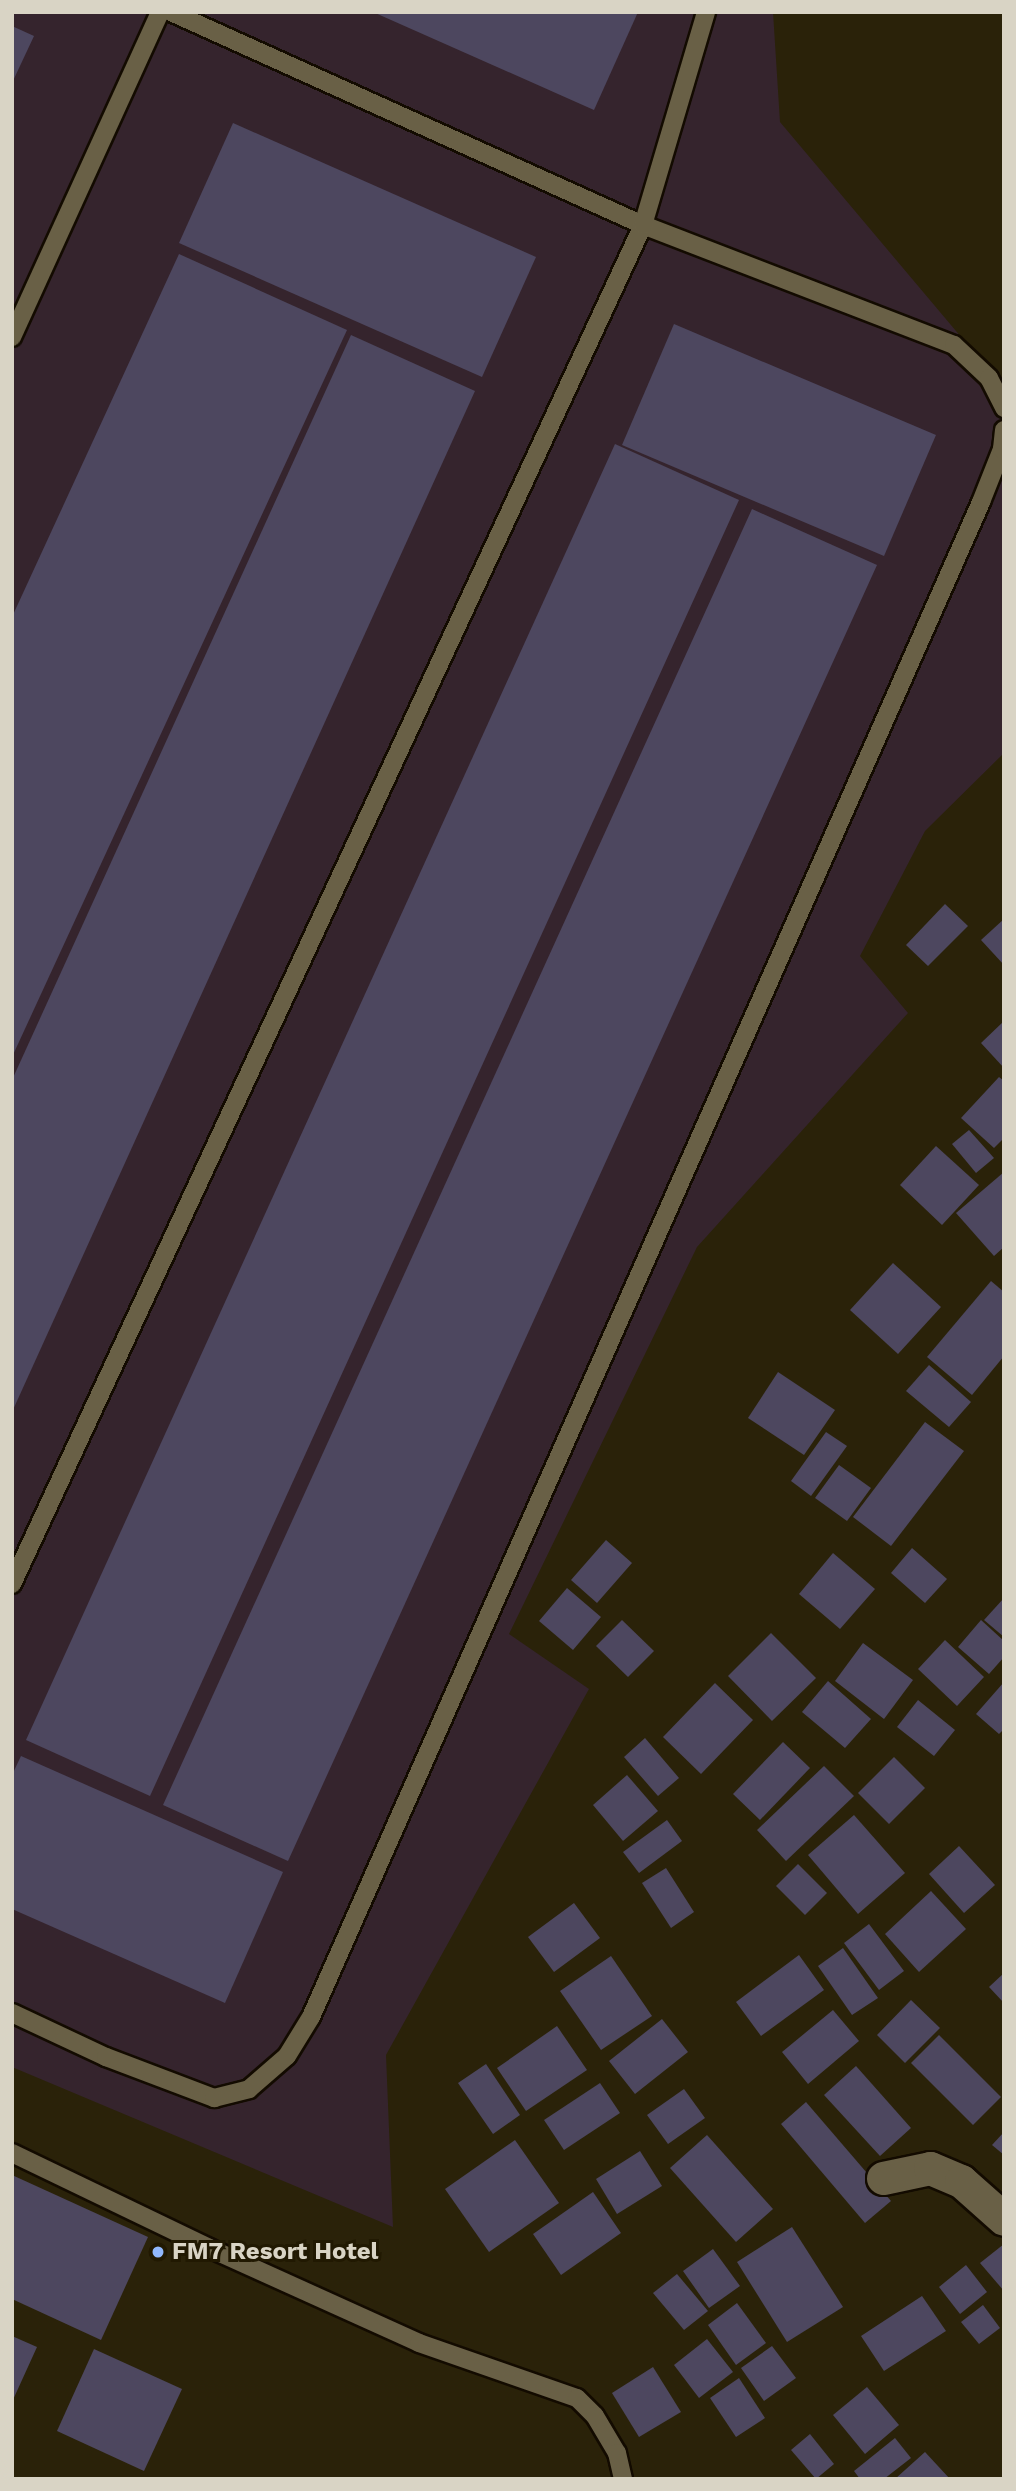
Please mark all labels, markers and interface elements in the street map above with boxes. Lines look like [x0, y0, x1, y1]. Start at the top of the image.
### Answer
place label: FM7 Resort Hotel [172, 2238, 379, 2266]
marker: FM7 Resort Hotel [150, 2244, 166, 2260]

